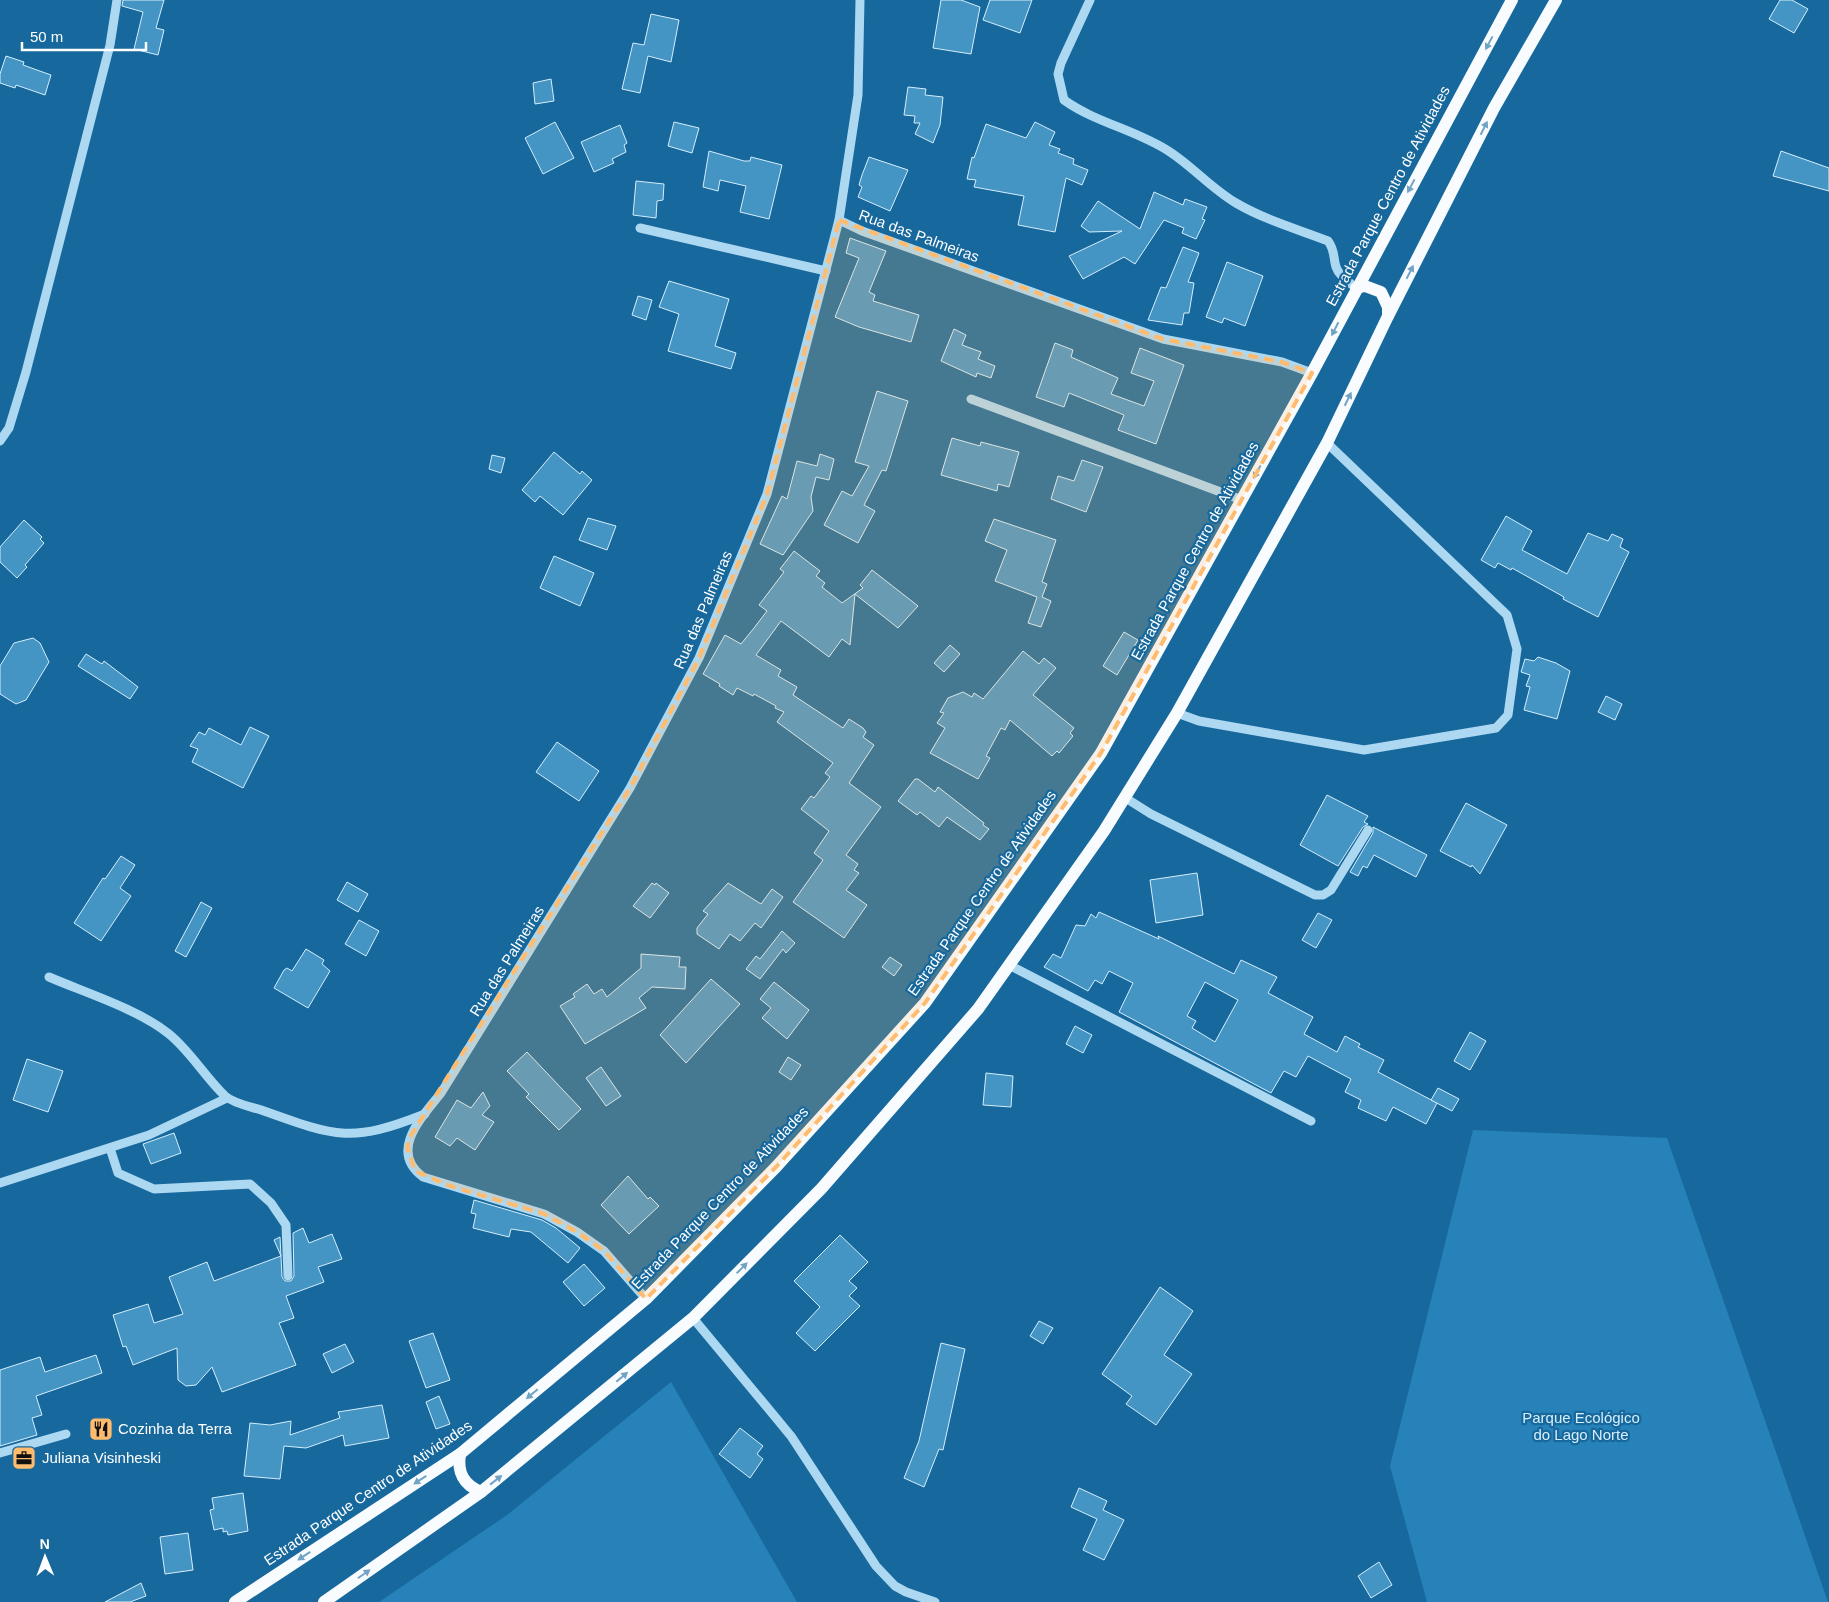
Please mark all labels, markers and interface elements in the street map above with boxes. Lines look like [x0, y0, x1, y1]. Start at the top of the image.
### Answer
scale bar [22, 20, 146, 52]
text: 50 m [30, 28, 63, 45]
one-way arrow [1485, 35, 1493, 50]
street label: Estrada Parque Centro de Atividades [1322, 83, 1453, 309]
one-way arrow [1480, 120, 1488, 135]
one-way arrow [1407, 179, 1416, 192]
street label: Rua das Palmeiras [857, 206, 982, 265]
one-way arrow [1406, 265, 1414, 279]
one-way arrow [1331, 322, 1339, 336]
one-way arrow [1344, 392, 1352, 406]
street label: Estrada Parque Centro de Atividades [1127, 439, 1262, 663]
one-way arrow [1253, 464, 1261, 479]
street label: Rua das Palmeiras [670, 548, 735, 671]
street label: Estrada Parque Centro de Atividades [904, 787, 1059, 999]
street label: Rua das Palmeiras [466, 902, 547, 1019]
street label: Estrada Parque Centro de Atividades [628, 1103, 811, 1292]
one-way arrow [736, 1262, 748, 1274]
one-way arrow [615, 1372, 628, 1383]
one-way arrow [526, 1388, 538, 1400]
park label: Parque Ecológico do Lago Norte [1522, 1409, 1640, 1443]
restaurant icon: Cozinha da Terra [88, 1416, 114, 1442]
street label: Estrada Parque Centro de Atividades [261, 1417, 475, 1569]
place label: Cozinha da Terra [118, 1420, 233, 1437]
office icon: Juliana Visinheski [11, 1445, 37, 1471]
place label: Juliana Visinheski [42, 1449, 161, 1466]
one-way arrow [490, 1475, 503, 1486]
one-way arrow [413, 1476, 426, 1485]
north arrow [20, 1532, 70, 1582]
text: N [40, 1536, 50, 1552]
one-way arrow [297, 1552, 311, 1561]
one-way arrow [357, 1569, 371, 1579]

